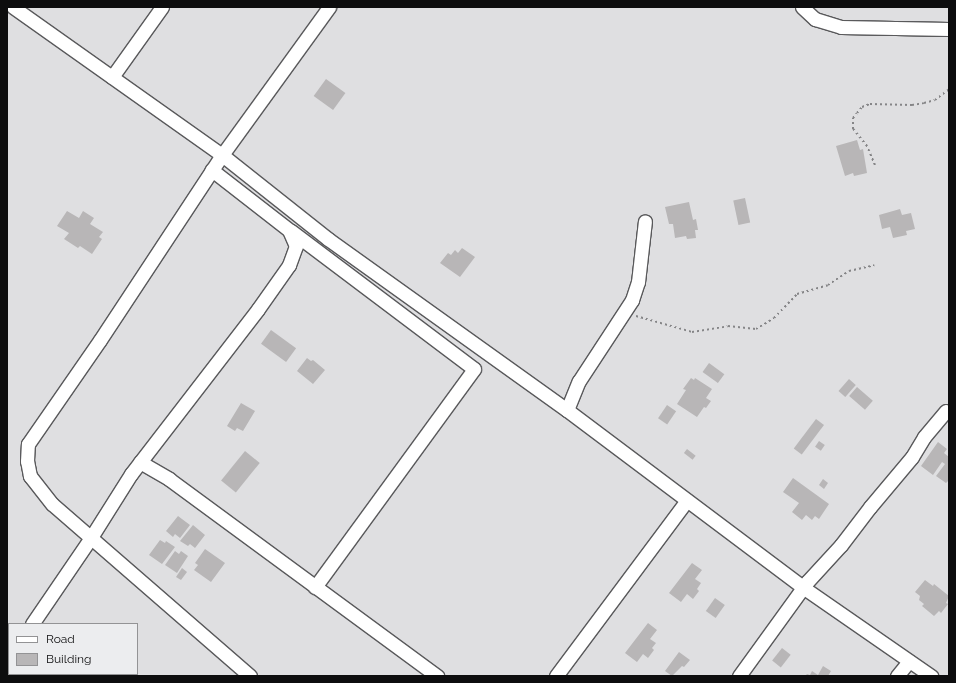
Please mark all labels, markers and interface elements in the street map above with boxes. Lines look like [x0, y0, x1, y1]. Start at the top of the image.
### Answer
legend [8, 623, 138, 675]
text: Road [46, 632, 75, 646]
text: Building [46, 652, 92, 666]

